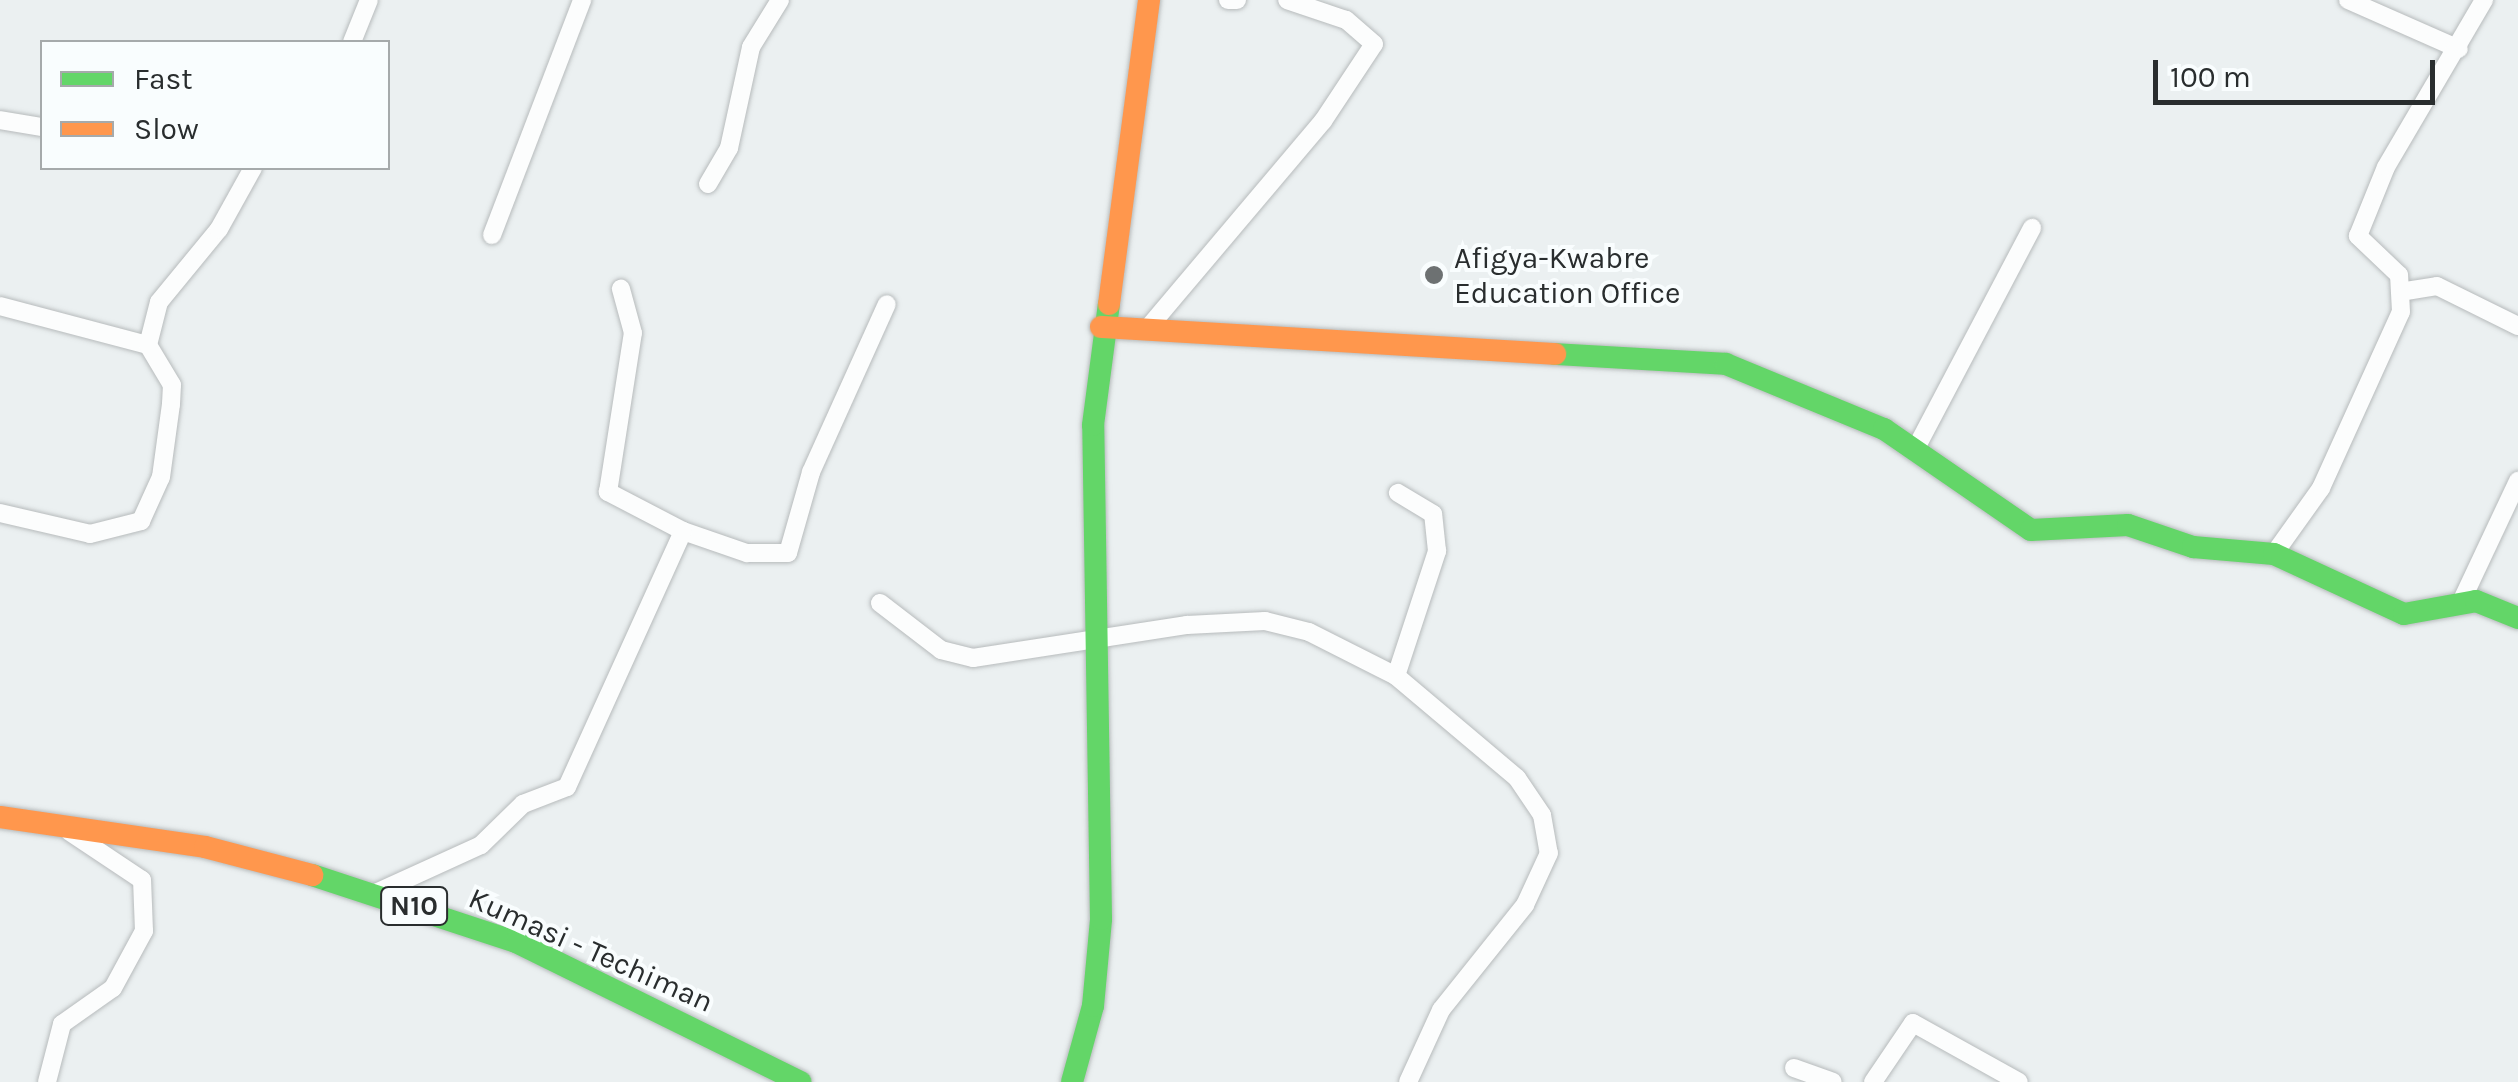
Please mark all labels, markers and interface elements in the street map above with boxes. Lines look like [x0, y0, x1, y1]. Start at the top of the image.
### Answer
legend [40, 40, 390, 170]
scale bar [2158, 40, 2440, 102]
text: 100 m [2170, 59, 2251, 95]
text: Fast [134, 61, 193, 97]
text: Slow [134, 111, 199, 147]
place label: Afigya-Kwabre Education Office [1454, 240, 1680, 310]
marker: Afigya-Kwabre Education Office [1423, 264, 1445, 286]
street label: Kumasi - Techiman [463, 880, 719, 1020]
road number: N10 [379, 883, 449, 929]

